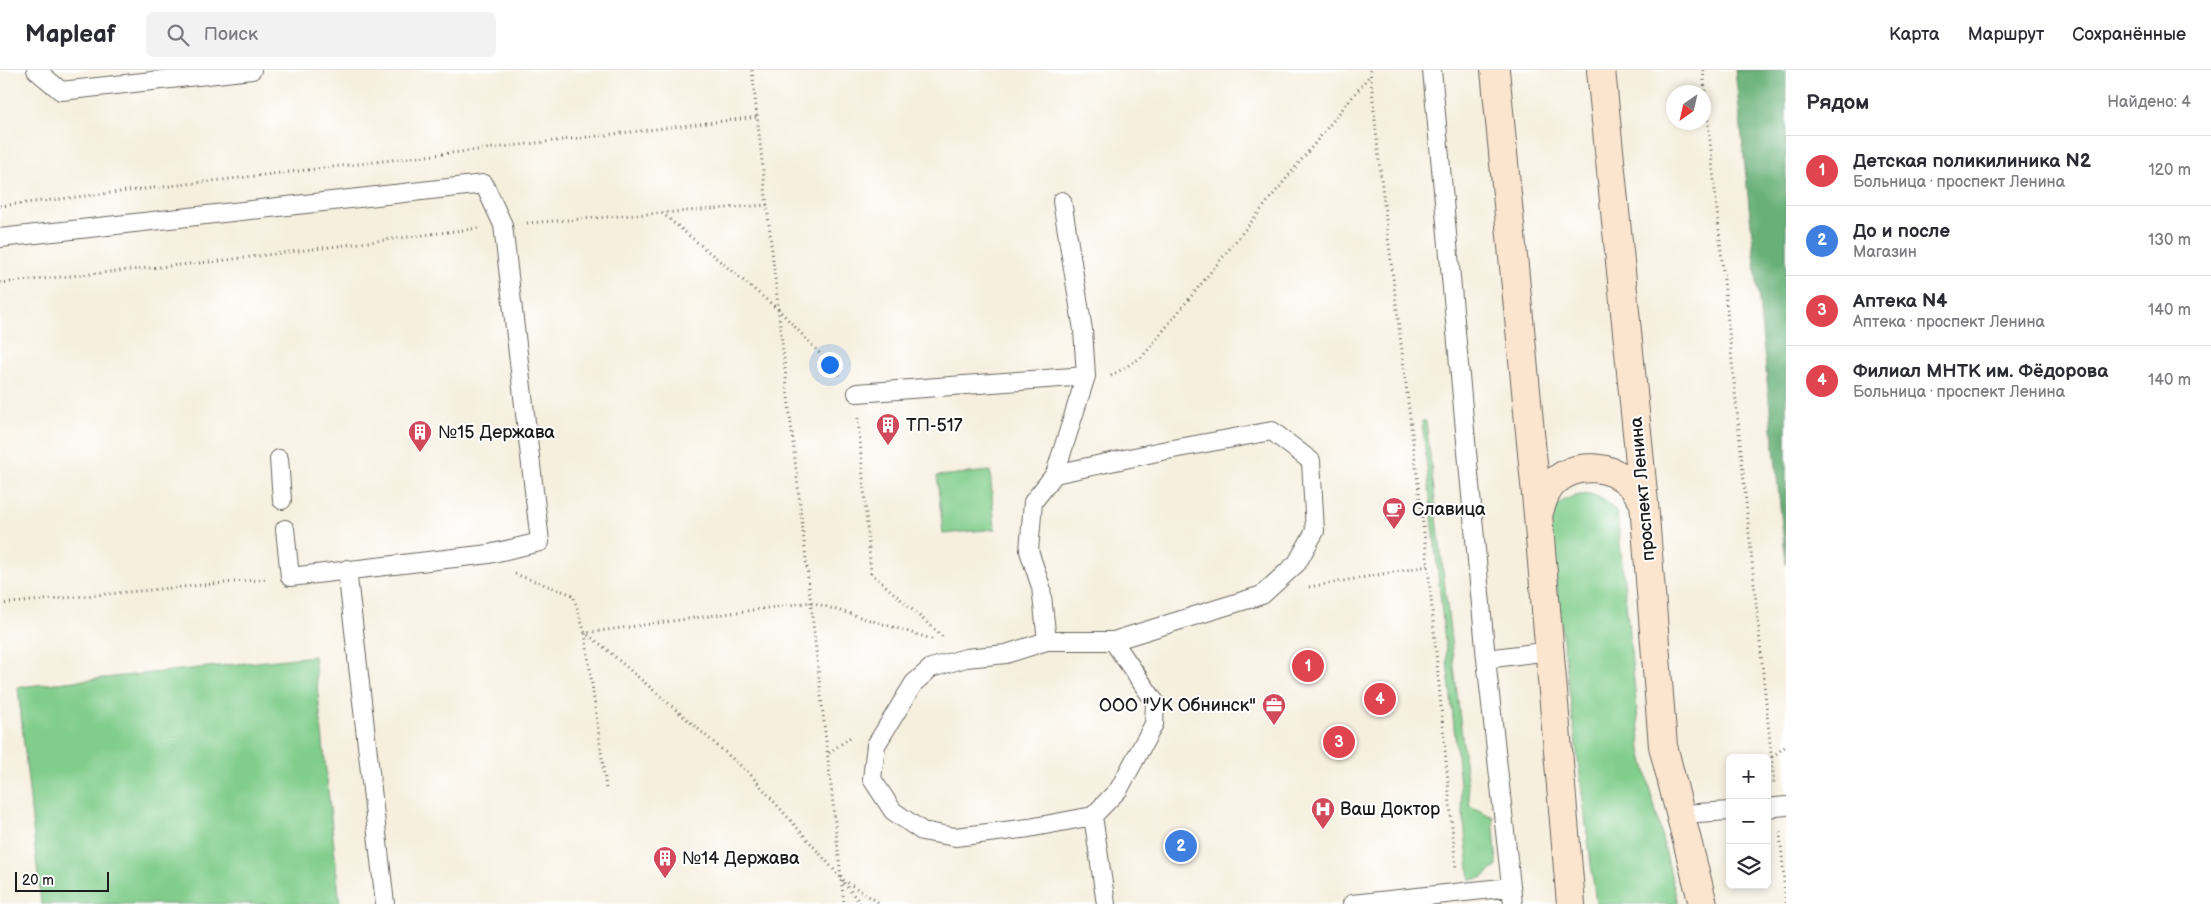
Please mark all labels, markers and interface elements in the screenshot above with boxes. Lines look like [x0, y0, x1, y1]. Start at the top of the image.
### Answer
search box [146, 12, 496, 57]
text: Mapleaf [25, 20, 116, 49]
icon: search [164, 21, 192, 49]
text: Поиск [204, 23, 258, 46]
text: Карта [1889, 24, 1940, 45]
text: Маршрут [1968, 24, 2044, 45]
text: Сохранённые [2072, 24, 2186, 45]
north arrow [1666, 85, 1711, 130]
text: Рядом [1806, 90, 1869, 115]
text: Найдено: 4 [2107, 93, 2191, 112]
text: Детская поликилиника N2 [1853, 150, 2091, 173]
text: 1 [1819, 161, 1825, 180]
text: 120 m [2148, 161, 2191, 180]
text: Больница · проспект Ленина [1853, 173, 2065, 192]
text: До и после [1853, 220, 1950, 243]
text: 2 [1817, 231, 1827, 250]
text: 130 m [2148, 231, 2191, 250]
text: Магазин [1853, 243, 1917, 262]
text: Аптека N4 [1853, 290, 1947, 313]
text: 3 [1817, 301, 1827, 320]
text: 140 m [2148, 301, 2191, 320]
text: Аптека · проспект Ленина [1853, 313, 2045, 332]
your location [817, 352, 843, 378]
text: Филиал МНТК им. Фёдорова [1853, 360, 2108, 383]
text: 4 [1817, 371, 1827, 390]
text: 140 m [2148, 371, 2191, 390]
text: Больница · проспект Ленина [1853, 383, 2065, 402]
building icon: ТП-517 [875, 412, 901, 446]
place label: ТП-517 [906, 415, 963, 436]
street label: проспект Ленина [1626, 416, 1659, 562]
building icon: №15 Держава [407, 419, 433, 453]
place label: №15 Держава [438, 422, 555, 443]
cafe icon: Славица [1381, 496, 1407, 530]
place label: Славица [1412, 499, 1486, 520]
pin: 1 [1292, 647, 1324, 685]
pin: 4 [1364, 680, 1396, 718]
office icon: ООО "УК Обнинск" [1261, 692, 1287, 726]
place label: ООО "УК Обнинск" [1099, 695, 1256, 716]
pin: 3 [1323, 723, 1355, 761]
map controls [1726, 754, 1771, 889]
button: + [1726, 754, 1771, 799]
hospital icon: Ваш Доктор [1310, 796, 1336, 830]
place label: Ваш Доктор [1340, 799, 1440, 820]
button: − [1726, 799, 1771, 844]
pin: 2 [1165, 827, 1197, 865]
button: layers [1726, 844, 1771, 889]
building icon: №14 Держава [652, 845, 678, 879]
place label: №14 Держава [682, 848, 800, 869]
scale bar [15, 869, 109, 892]
text: 20 m [22, 872, 54, 889]

